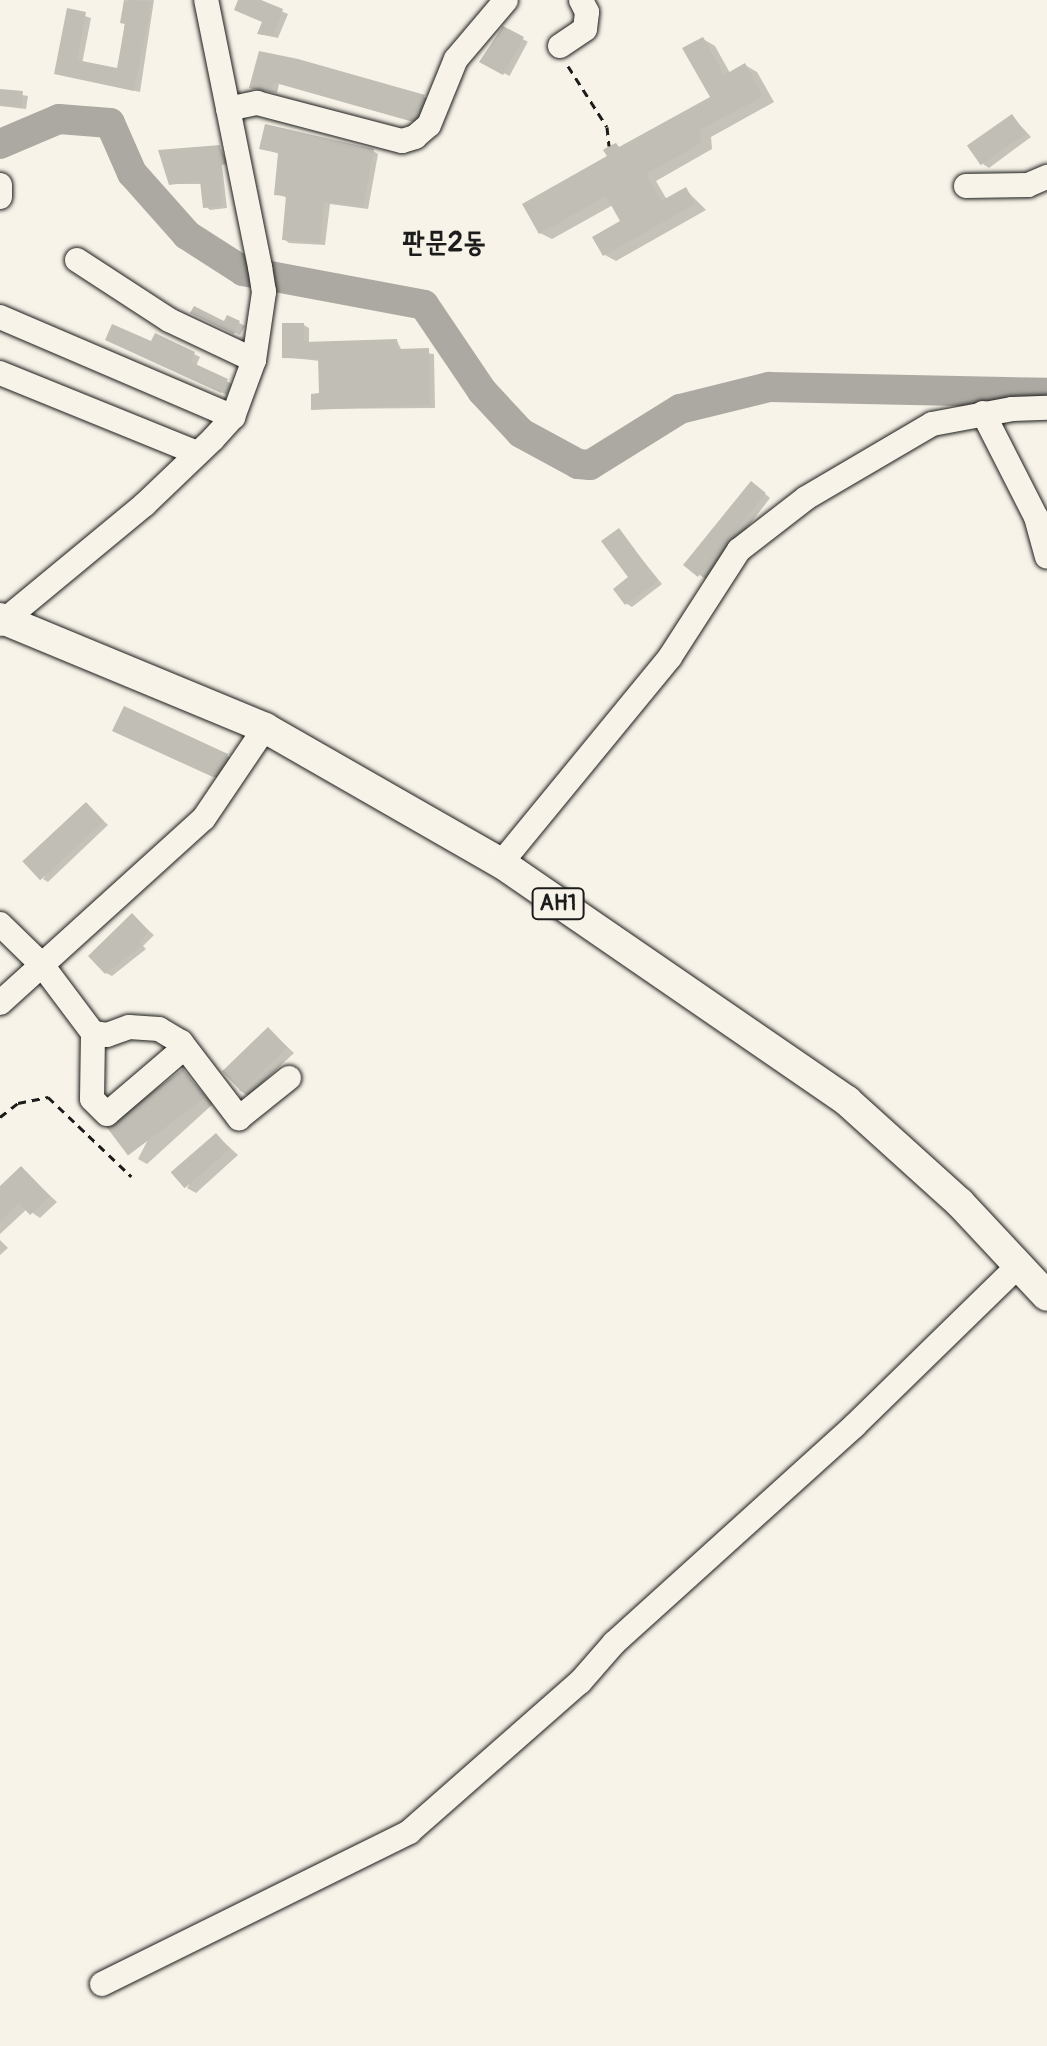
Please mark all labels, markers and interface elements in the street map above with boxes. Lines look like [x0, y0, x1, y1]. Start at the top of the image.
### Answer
district label: 판문2동 [402, 226, 486, 260]
road number: AH1 [530, 886, 586, 922]

